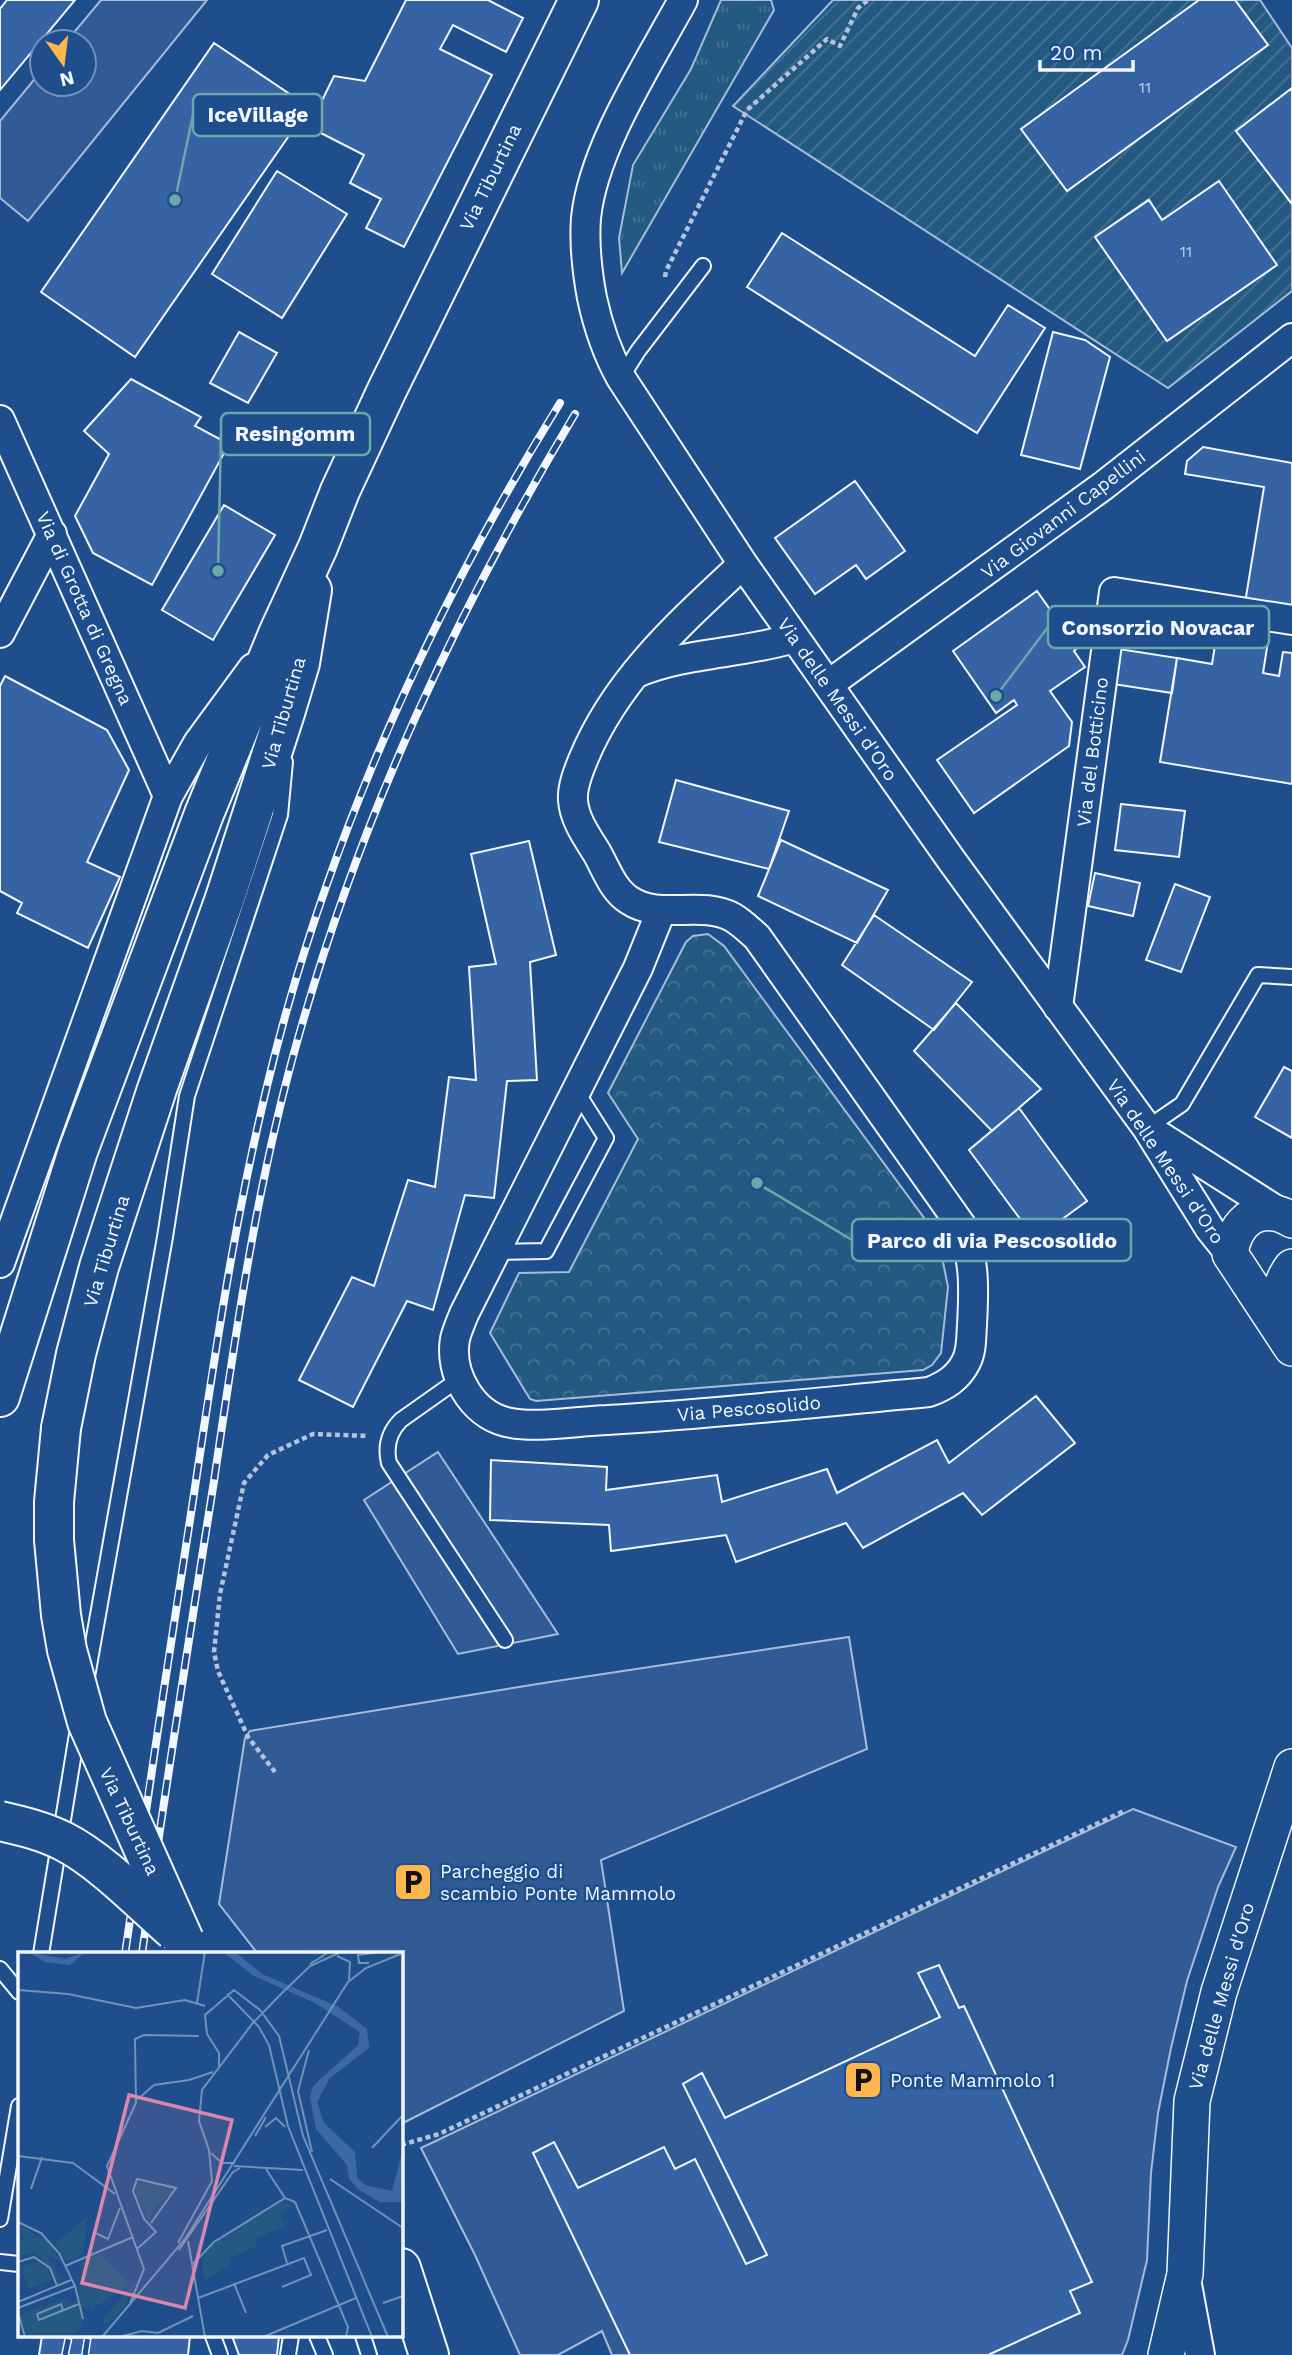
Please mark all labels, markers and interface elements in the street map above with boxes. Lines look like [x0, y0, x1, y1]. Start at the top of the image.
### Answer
north arrow [28, 28, 98, 98]
scale bar [1040, 28, 1133, 72]
text: 20 m [1050, 40, 1102, 65]
text: N [57, 66, 77, 92]
house number: 11 [1139, 78, 1151, 97]
callout: IceVillage [193, 94, 322, 136]
text: IceVillage [208, 102, 308, 127]
street label: Via Tiburtina [455, 120, 526, 234]
house number: 11 [1180, 242, 1192, 261]
callout: Resingomm [221, 413, 370, 455]
text: Resingomm [235, 421, 355, 446]
street label: Via Giovanni Capellini [977, 445, 1150, 584]
street label: Via di Grotta di Gregna [31, 508, 138, 709]
callout: Consorzio Novacar [1048, 606, 1269, 648]
street label: Via delle Messi d'Oro [773, 613, 903, 785]
text: Consorzio Novacar [1062, 615, 1254, 640]
street label: Via Tiburtina [256, 654, 311, 772]
street label: Via del Botticino [1072, 676, 1113, 828]
street label: Via delle Messi d'Oro [1102, 1074, 1229, 1248]
street label: Via Tiburtina [78, 1192, 135, 1310]
callout: Parco di via Pescosolido [852, 1219, 1131, 1261]
text: Parco di via Pescosolido [867, 1228, 1117, 1253]
street label: Via Pescosolido [676, 1391, 822, 1426]
street label: Via Tiburtina [95, 1764, 165, 1879]
place label: Parcheggio di scambio Ponte Mammolo [440, 1860, 676, 1905]
parking icon: Parcheggio di scambio Ponte Mammolo [392, 1861, 434, 1903]
street label: Via delle Messi d'Oro [1184, 1900, 1259, 2093]
inset map [18, 1952, 402, 2338]
parking icon: Ponte Mammolo 1 [842, 2059, 884, 2101]
place label: Ponte Mammolo 1 [890, 2069, 1055, 2092]

